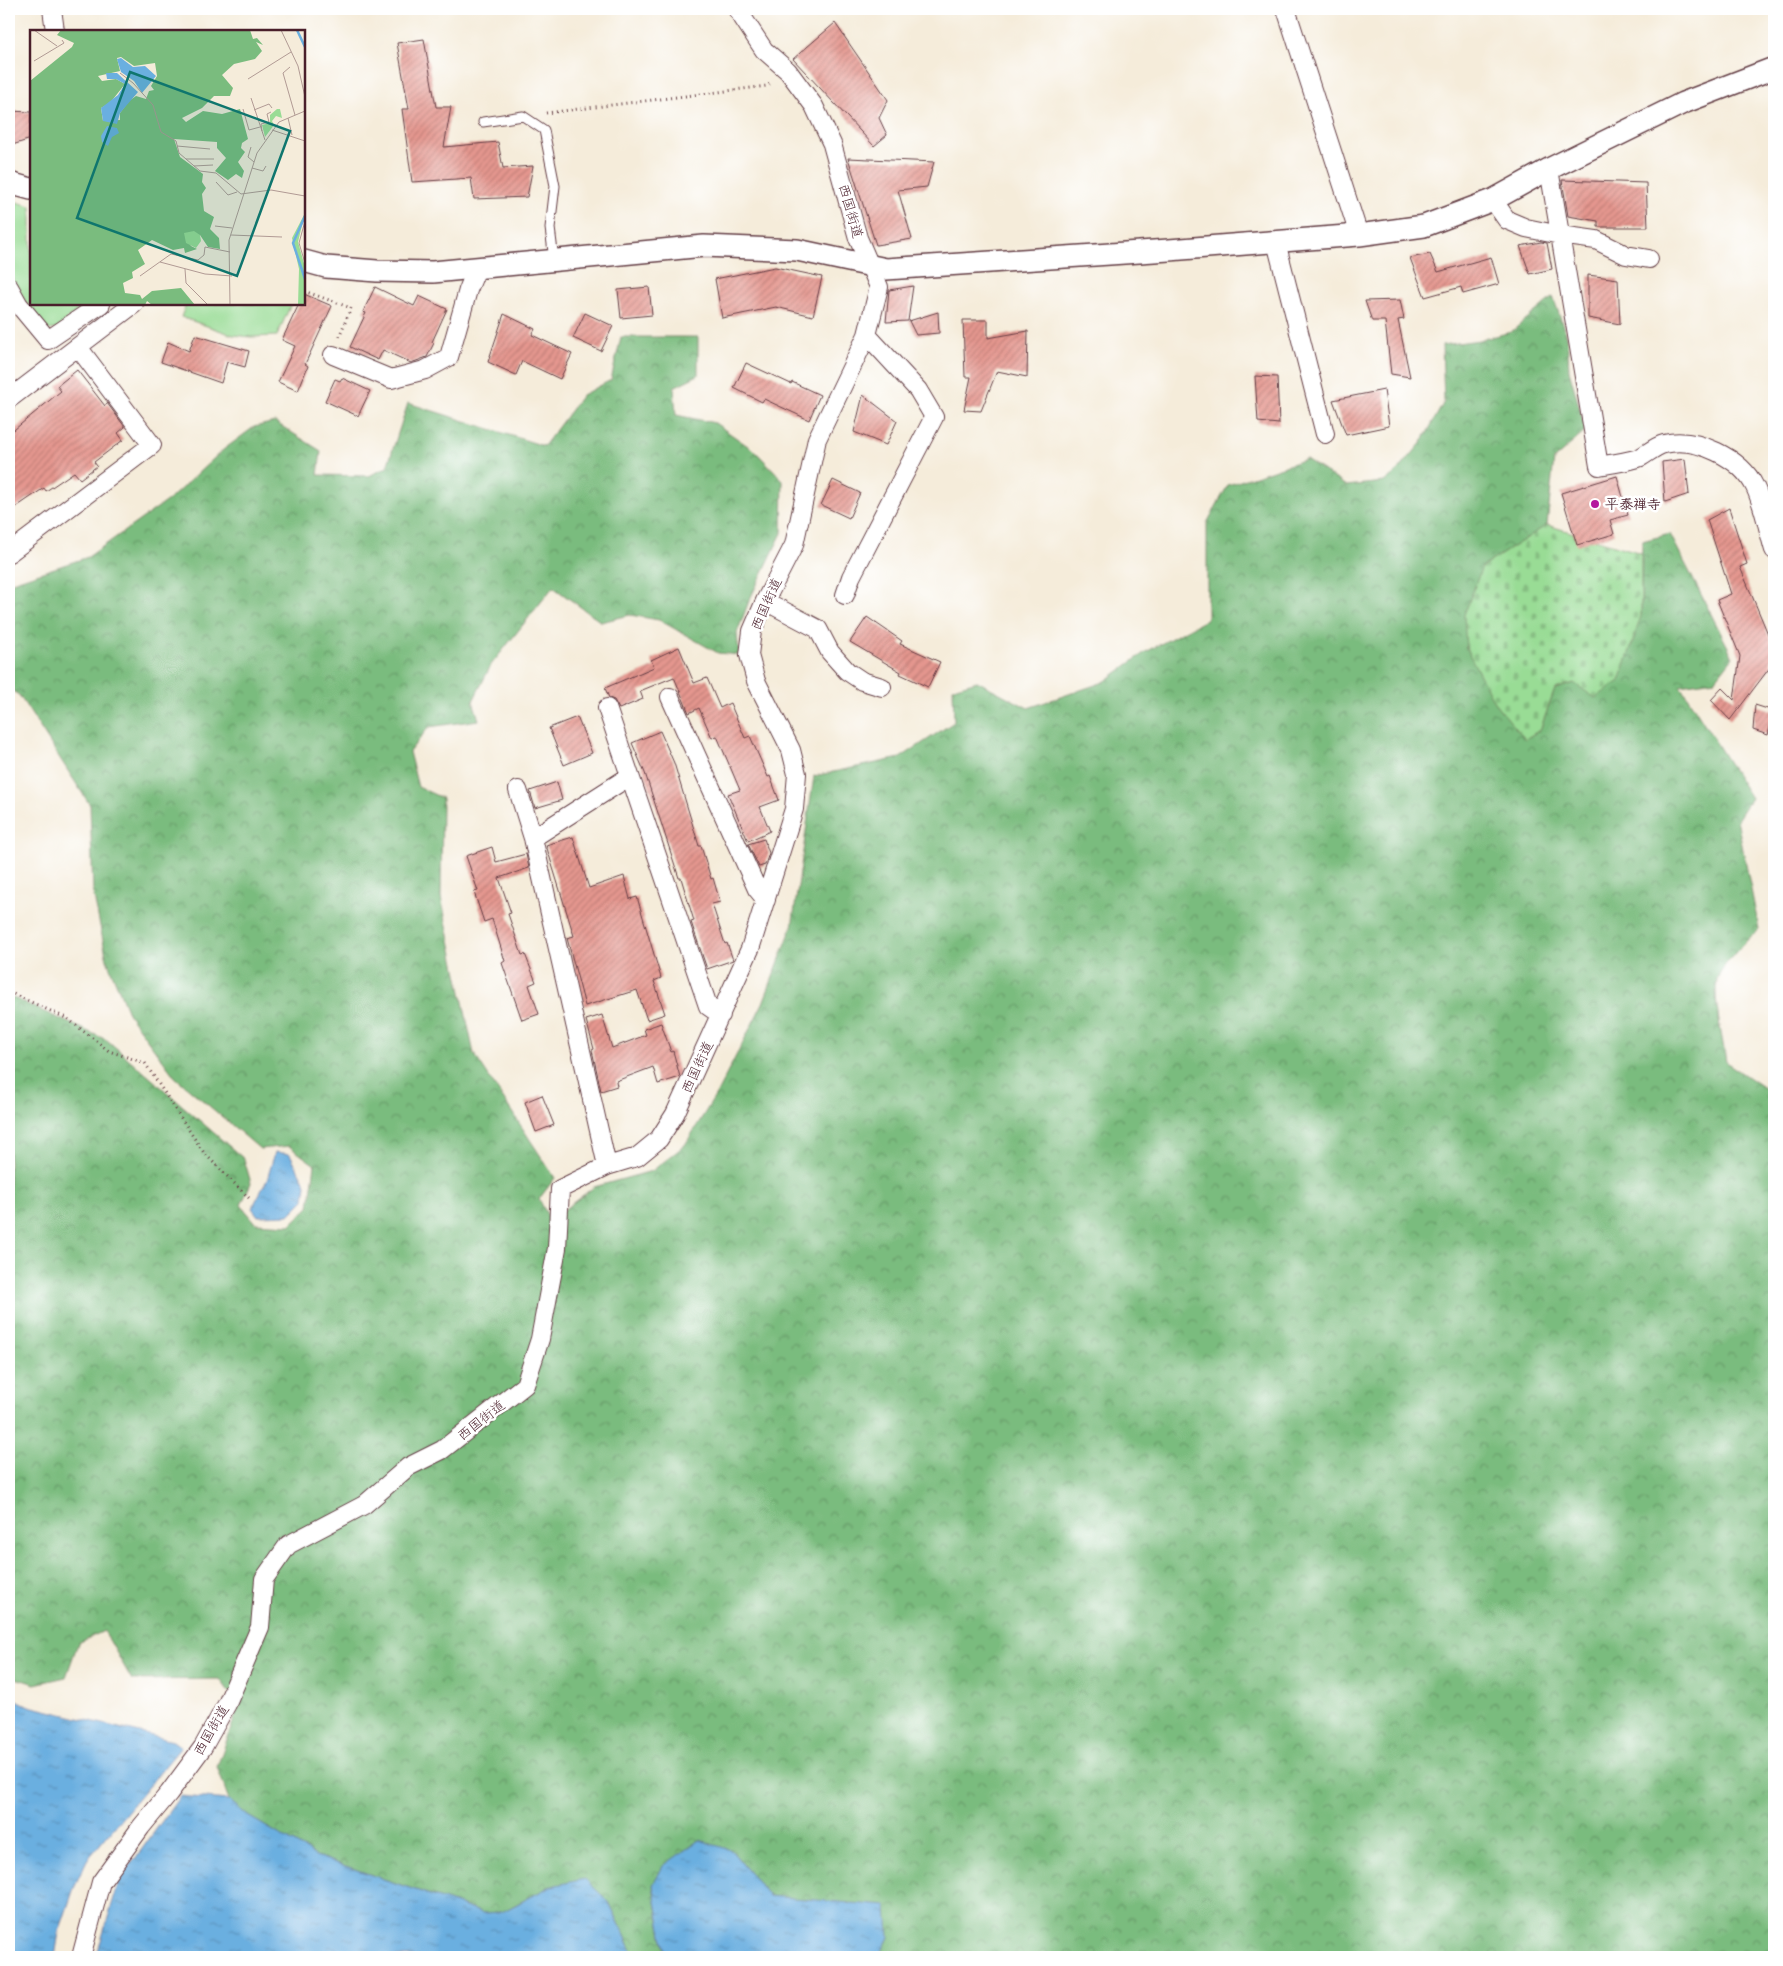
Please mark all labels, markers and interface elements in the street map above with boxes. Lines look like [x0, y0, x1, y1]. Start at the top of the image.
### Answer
inset map [30, 30, 305, 305]
street label: 西国街道 [834, 181, 869, 241]
place label: 平泰禅寺 [1605, 493, 1661, 514]
marker: 平泰禅寺 [1589, 498, 1601, 510]
street label: 西国街道 [745, 574, 787, 634]
street label: 西国街道 [675, 1037, 718, 1097]
street label: 西国街道 [452, 1394, 509, 1445]
street label: 西国街道 [187, 1700, 234, 1759]

